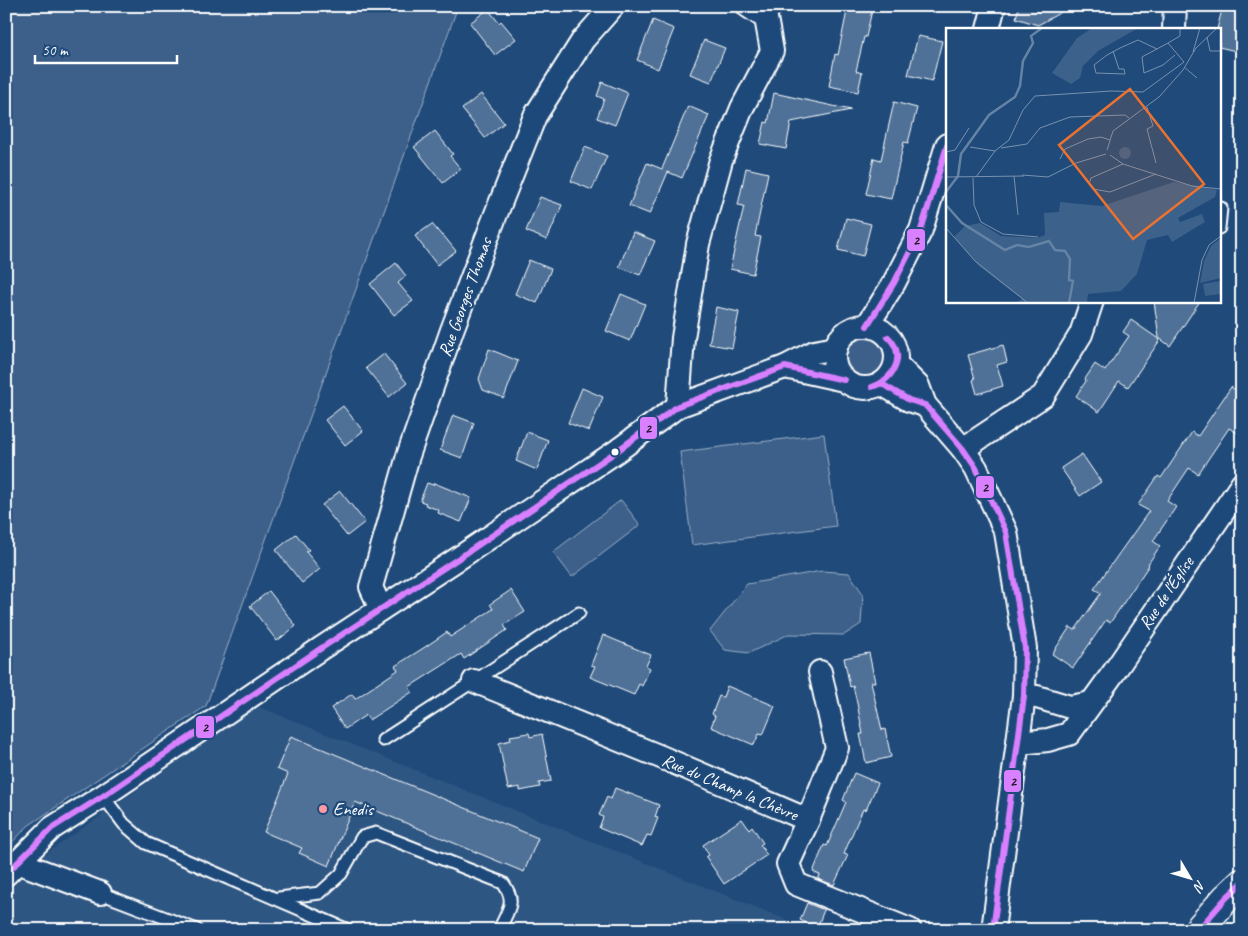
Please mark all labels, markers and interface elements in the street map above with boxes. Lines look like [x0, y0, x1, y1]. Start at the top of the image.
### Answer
inset map [946, 28, 1220, 302]
scale bar [35, 32, 178, 64]
text: 50 m [42, 41, 69, 60]
line badge: 2 [906, 228, 926, 252]
text: 2 [913, 232, 921, 249]
street label: Rue Georges Thomas [433, 233, 497, 359]
line badge: 2 [639, 416, 658, 440]
text: 2 [645, 420, 653, 437]
unlabelled marker [610, 447, 620, 457]
line badge: 2 [975, 475, 995, 499]
text: 2 [982, 479, 990, 496]
street label: Rue de l'Église [1134, 551, 1199, 634]
line badge: 2 [195, 715, 215, 739]
text: 2 [202, 719, 210, 736]
street label: Rue du Champ la Chèvre [659, 748, 802, 826]
line badge: 2 [1003, 769, 1022, 793]
text: 2 [1010, 773, 1018, 790]
place label: Enedis [333, 798, 375, 820]
marker: Enedis [317, 803, 329, 815]
north arrow [1166, 854, 1216, 904]
text: N [1189, 877, 1209, 896]

